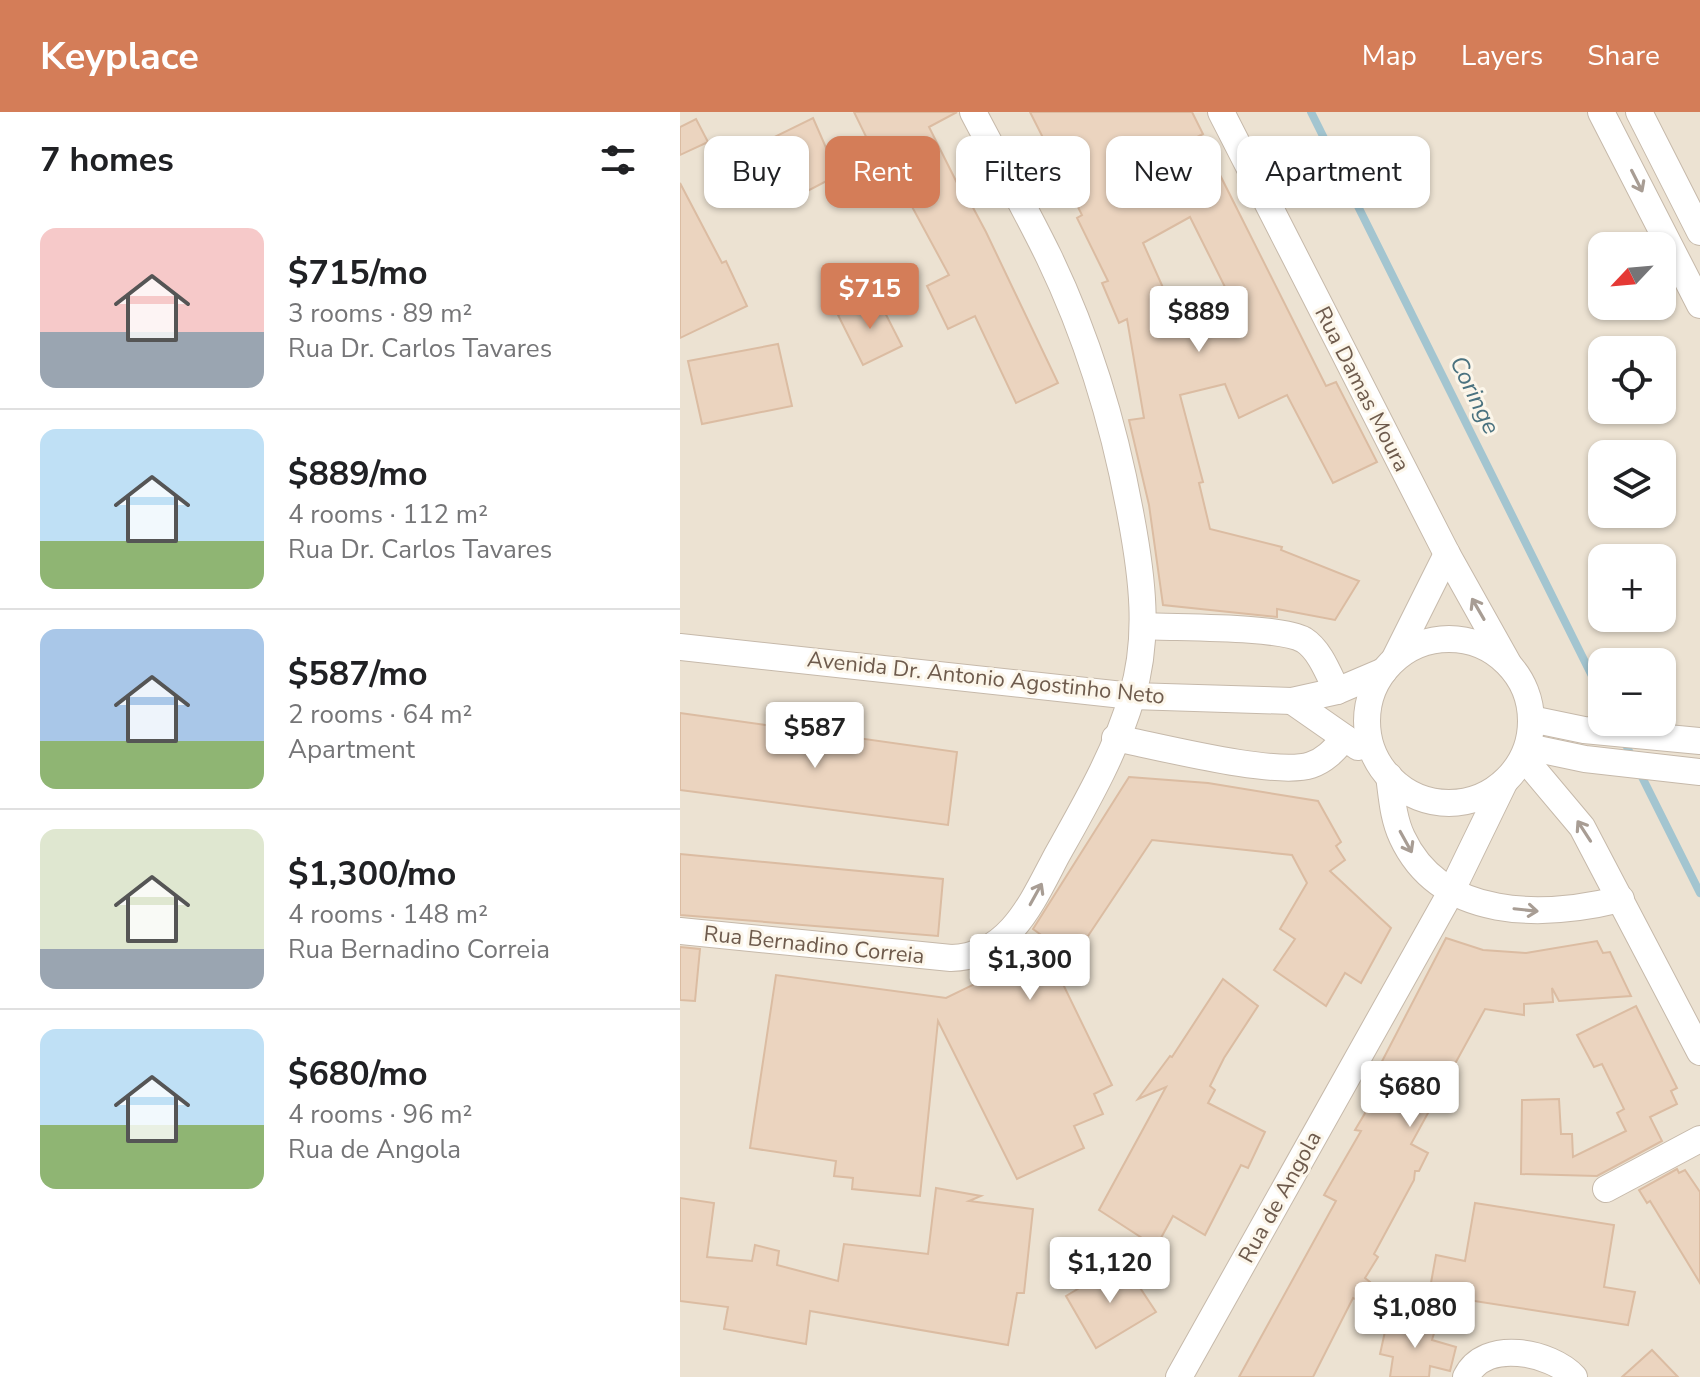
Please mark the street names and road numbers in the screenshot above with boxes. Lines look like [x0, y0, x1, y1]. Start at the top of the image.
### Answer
street label: Rua Damas Moura [1307, 301, 1417, 477]
street label: Avenida Dr. Antonio Agostinho Neto [806, 644, 1166, 712]
street label: Rua Bernadino Correia [702, 918, 926, 972]
street label: Rua de Angola [1231, 1126, 1329, 1268]

